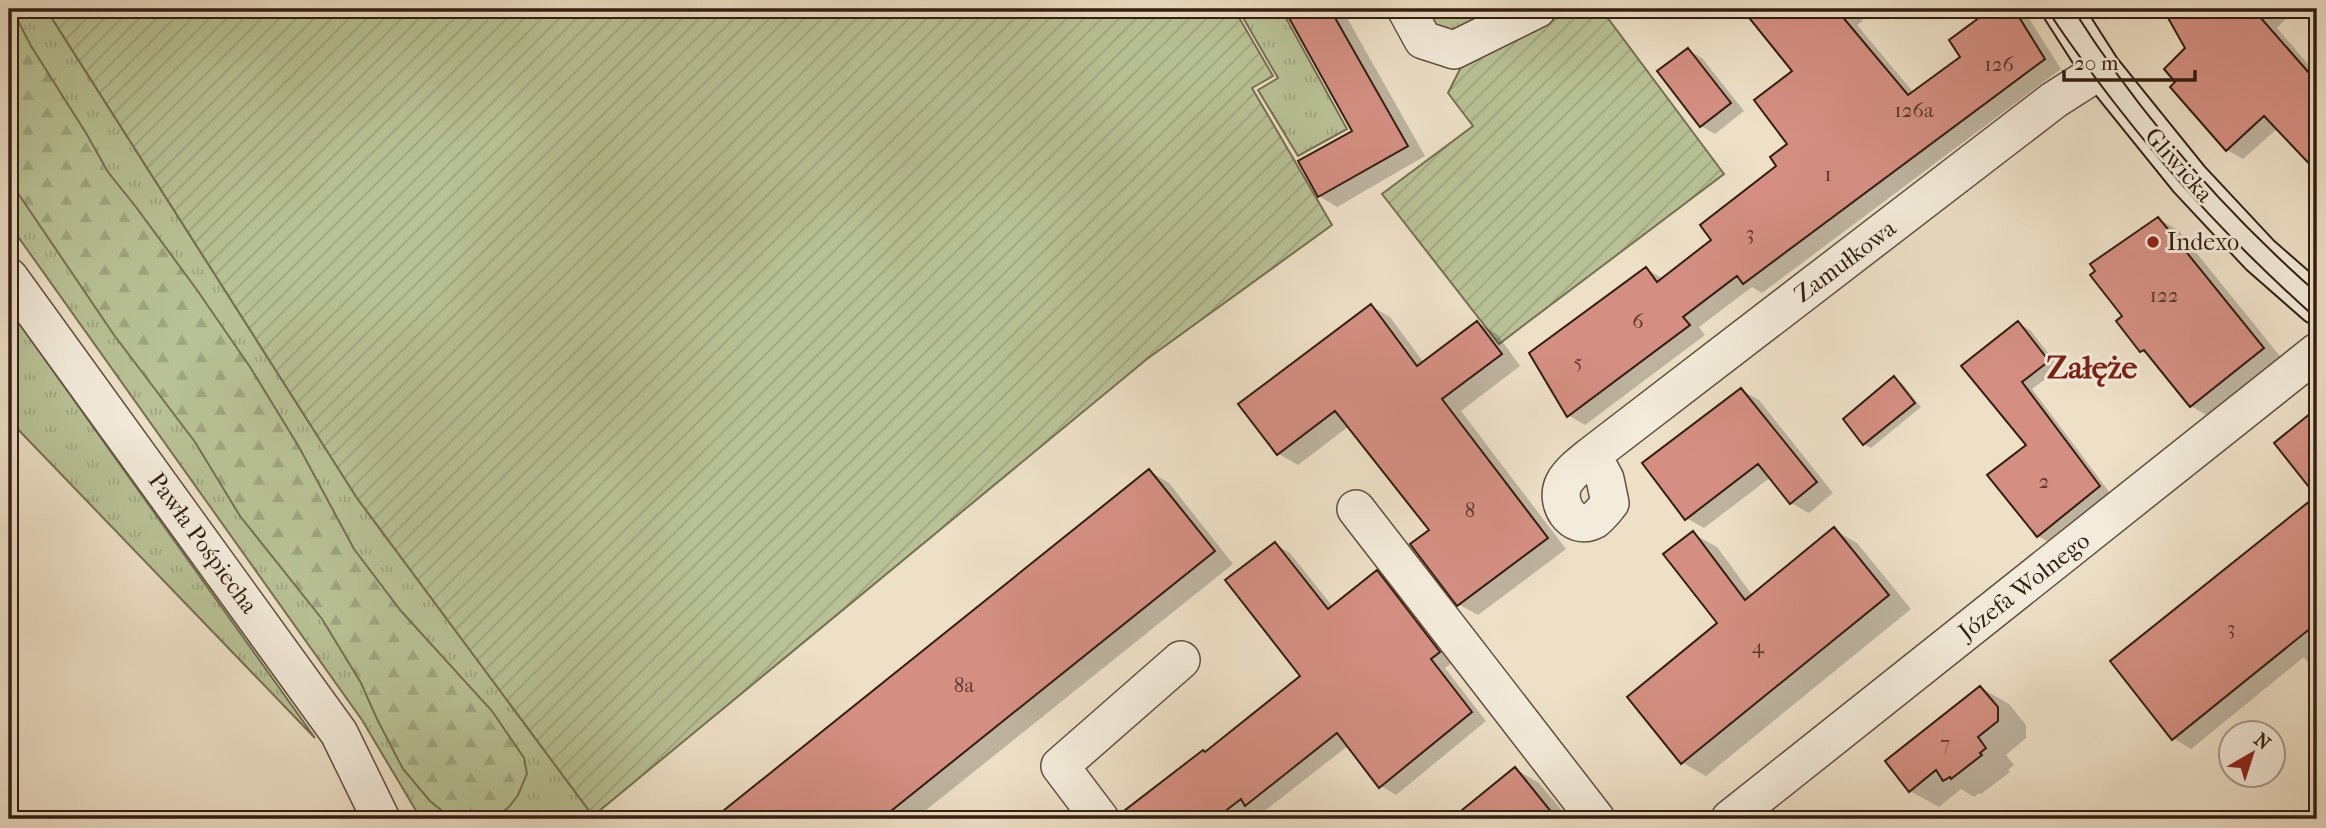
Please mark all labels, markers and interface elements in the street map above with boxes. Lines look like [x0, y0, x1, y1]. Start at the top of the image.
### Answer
scale bar [2064, 38, 2195, 82]
text: 20 m [2074, 51, 2119, 75]
house number: 126 [1984, 52, 2014, 76]
house number: 126a [1894, 98, 1934, 122]
street label: Gliwicka [2139, 122, 2219, 208]
house number: 1 [1824, 162, 1832, 186]
street label: Zamułkowa [1789, 213, 1902, 308]
house number: 3 [1746, 221, 1754, 245]
place label: Indexo [2167, 228, 2239, 256]
marker: Indexo [2145, 234, 2161, 250]
house number: 122 [2149, 283, 2179, 307]
house number: 6 [1632, 309, 1644, 333]
district label: Załęże [2047, 349, 2138, 387]
house number: 5 [1573, 350, 1583, 374]
street label: Pawła Pośpiecha [143, 467, 264, 620]
house number: 2 [2039, 469, 2050, 493]
house number: 8 [1465, 498, 1475, 522]
street label: Józefa Wolnego [1951, 526, 2095, 647]
house number: 3 [2227, 616, 2235, 640]
house number: 4 [1752, 634, 1765, 658]
house number: 8a [954, 673, 974, 697]
north arrow [2218, 720, 2288, 790]
text: N [2250, 728, 2275, 755]
house number: 7 [1940, 731, 1950, 755]

